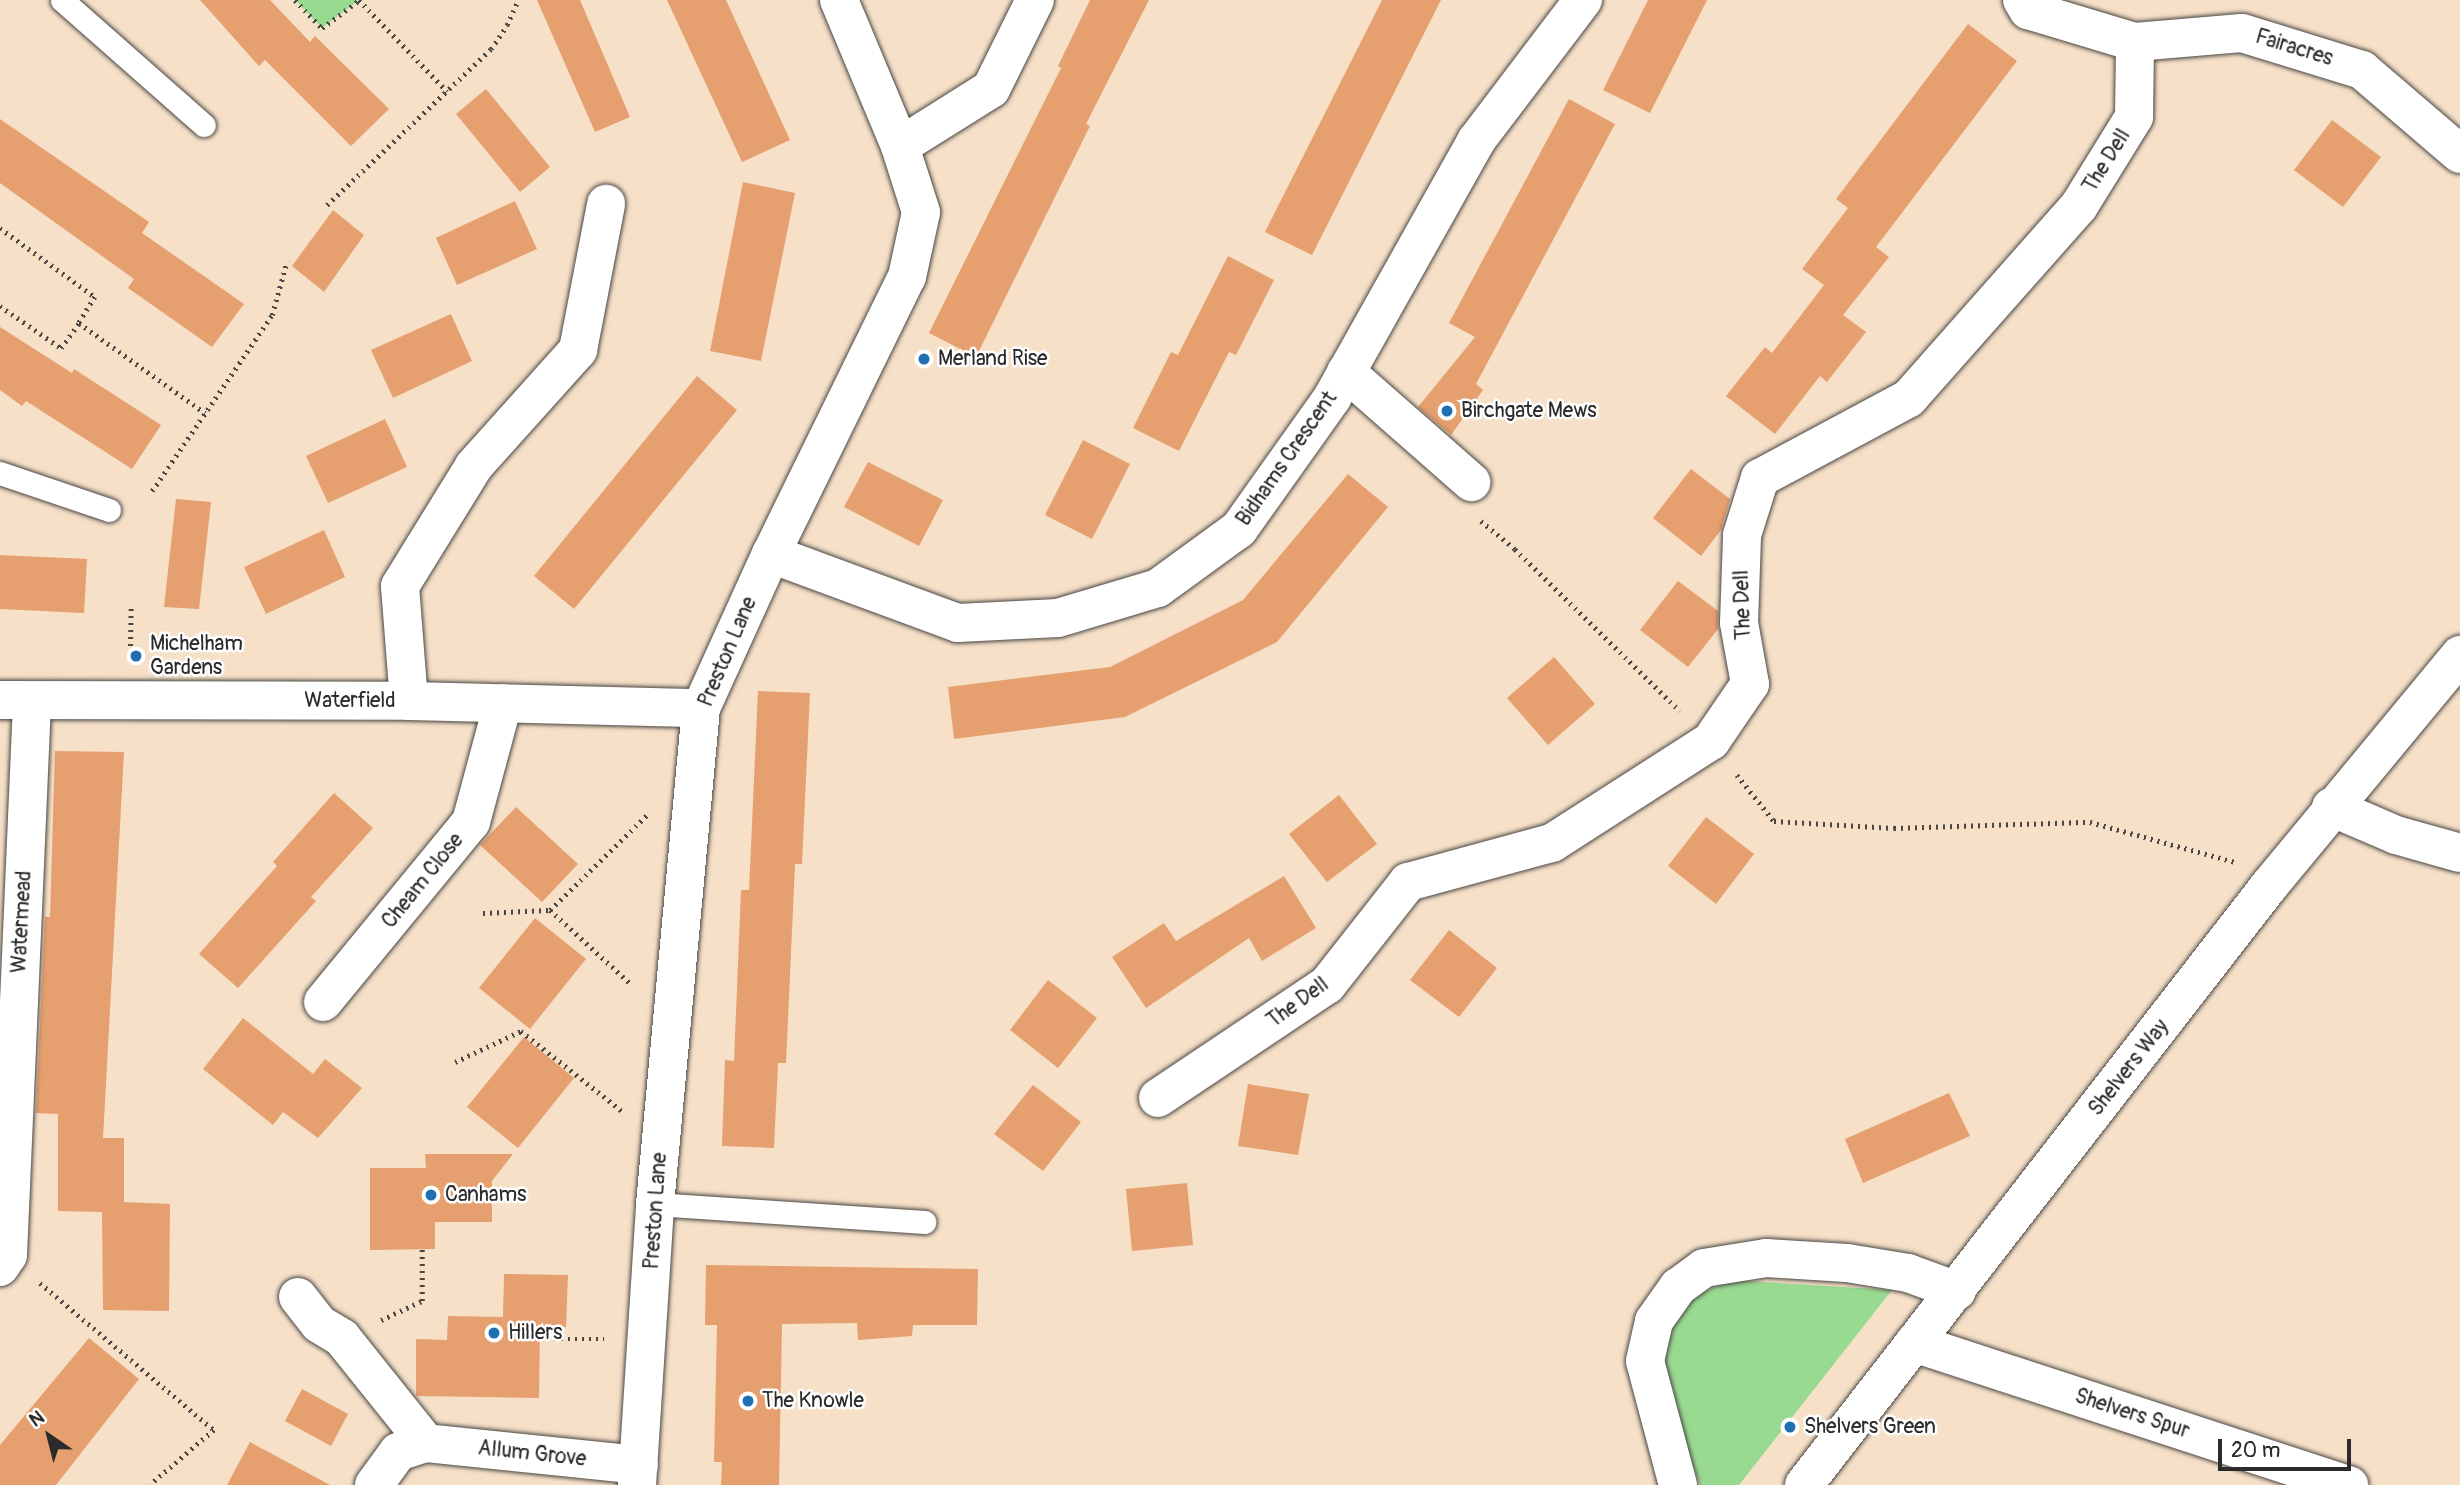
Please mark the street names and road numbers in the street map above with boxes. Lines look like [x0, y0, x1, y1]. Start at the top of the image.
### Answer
street label: Fairacres [2252, 24, 2336, 72]
street label: The Dell [2078, 125, 2136, 197]
street label: Bidhams Crescent [1231, 387, 1343, 531]
street label: The Dell [1729, 570, 1757, 640]
street label: Preston Lane [694, 593, 762, 711]
street label: Waterfield [304, 688, 396, 714]
street label: Cheam Close [377, 828, 469, 934]
street label: Watermead [7, 870, 37, 974]
street label: The Dell [1262, 972, 1334, 1034]
street label: Shelvers Way [2084, 1015, 2174, 1121]
street label: Preston Lane [639, 1152, 673, 1270]
street label: Shelvers Spur [2072, 1384, 2192, 1444]
street label: Allum Grove [477, 1436, 587, 1472]

